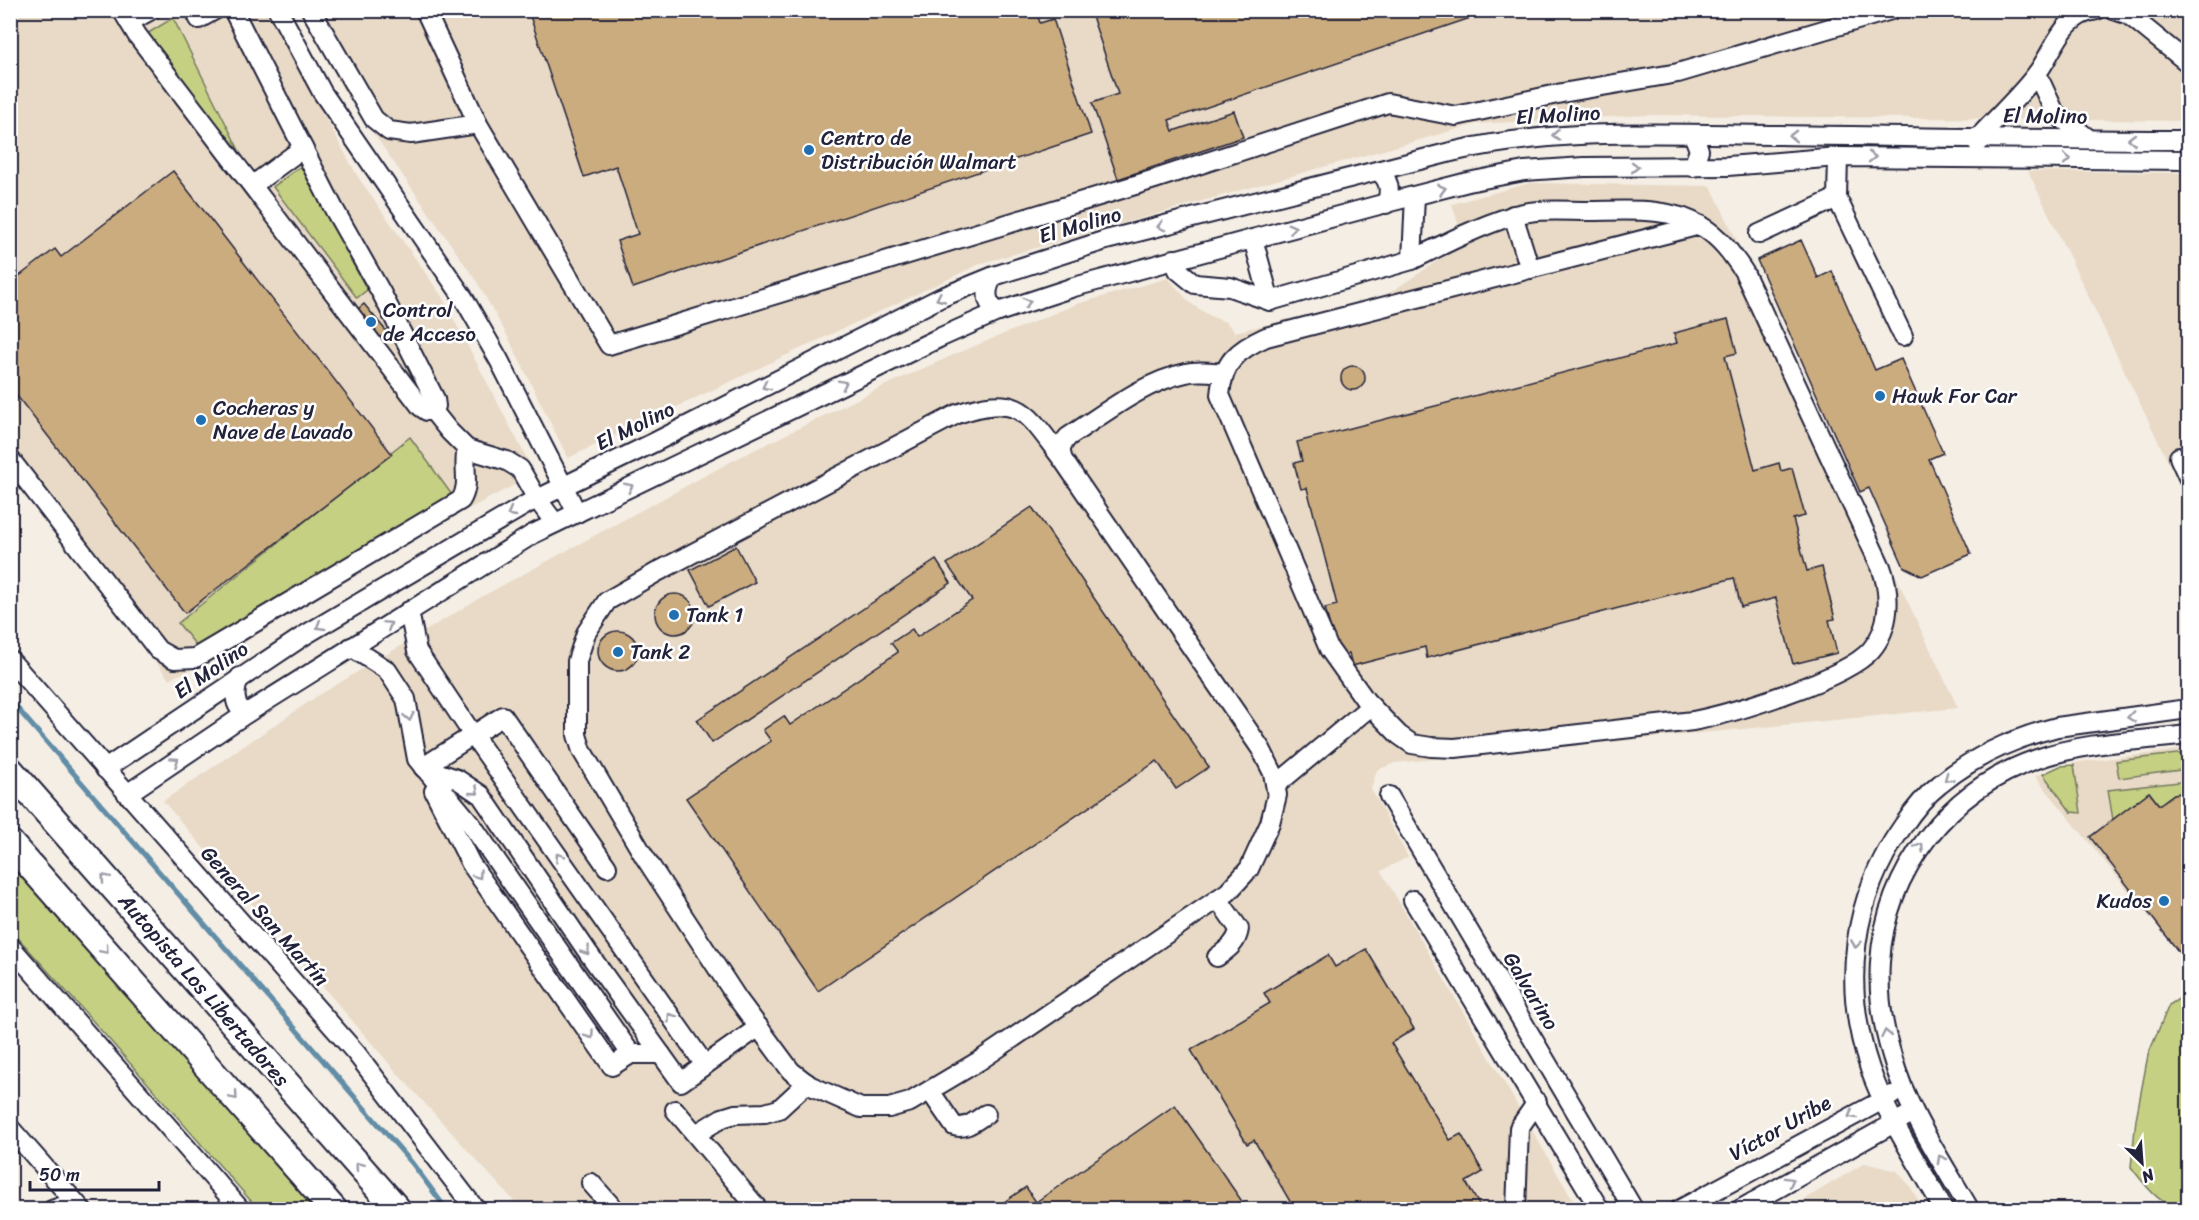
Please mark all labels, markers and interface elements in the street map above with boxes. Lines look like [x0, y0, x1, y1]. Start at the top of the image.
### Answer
street label: El Molino [1515, 94, 1601, 136]
street label: El Molino [2002, 96, 2088, 136]
place label: Centro de Distribución Walmart [821, 119, 1016, 181]
one-way arrow [1551, 129, 1560, 142]
one-way arrow [1788, 129, 1797, 142]
one-way arrow [2128, 133, 2137, 146]
marker: Centro de Distribución Walmart [802, 143, 816, 157]
one-way arrow [1867, 151, 1876, 163]
one-way arrow [2062, 153, 2071, 165]
one-way arrow [1630, 161, 1639, 173]
one-way arrow [1437, 184, 1447, 197]
street label: El Molino [1034, 195, 1126, 255]
one-way arrow [1156, 219, 1167, 231]
one-way arrow [1286, 223, 1296, 236]
place label: Control de Acceso [383, 291, 476, 353]
one-way arrow [935, 291, 946, 303]
one-way arrow [1021, 297, 1032, 310]
marker: Control de Acceso [364, 315, 378, 329]
place label: Hawk For Car [1892, 377, 2018, 415]
one-way arrow [761, 379, 772, 390]
one-way arrow [836, 380, 847, 392]
place label: Cocheras y Nave de Lavado [213, 389, 353, 451]
marker: Hawk For Car [1873, 389, 1887, 403]
street label: El Molino [589, 390, 681, 462]
marker: Cocheras y Nave de Lavado [194, 413, 208, 427]
one-way arrow [623, 483, 634, 495]
one-way arrow [507, 506, 517, 517]
place label: Tank 1 [686, 596, 743, 634]
marker: Tank 1 [667, 608, 681, 622]
one-way arrow [316, 618, 326, 630]
one-way arrow [382, 620, 392, 632]
street label: El Molino [165, 631, 257, 709]
place label: Tank 2 [630, 633, 690, 671]
marker: Tank 2 [611, 645, 625, 659]
one-way arrow [2126, 710, 2135, 722]
one-way arrow [402, 712, 415, 722]
one-way arrow [168, 757, 179, 768]
one-way arrow [1944, 770, 1955, 781]
one-way arrow [468, 784, 479, 795]
street label: General San Martín [191, 836, 339, 996]
one-way arrow [1913, 843, 1924, 854]
one-way arrow [555, 853, 566, 864]
one-way arrow [471, 868, 482, 879]
one-way arrow [101, 874, 112, 884]
place label: Kudos [2097, 882, 2152, 920]
street label: Autopista Los Libertadores [108, 883, 300, 1096]
marker: Kudos [2157, 894, 2171, 908]
one-way arrow [1850, 939, 1863, 948]
one-way arrow [98, 943, 109, 954]
one-way arrow [579, 944, 590, 955]
street label: Galvarino [1492, 944, 1570, 1038]
one-way arrow [667, 1013, 678, 1024]
one-way arrow [583, 1029, 594, 1040]
one-way arrow [1880, 1029, 1893, 1039]
street label: Víctor Uribe [1722, 1084, 1838, 1172]
one-way arrow [227, 1089, 238, 1100]
one-way arrow [1848, 1108, 1858, 1119]
north arrow [2112, 1133, 2172, 1193]
scale bar [30, 1154, 159, 1192]
one-way arrow [1937, 1154, 1948, 1165]
text: 50 m [39, 1159, 80, 1191]
text: N [2136, 1160, 2160, 1192]
one-way arrow [355, 1162, 366, 1172]
one-way arrow [1784, 1177, 1794, 1188]

